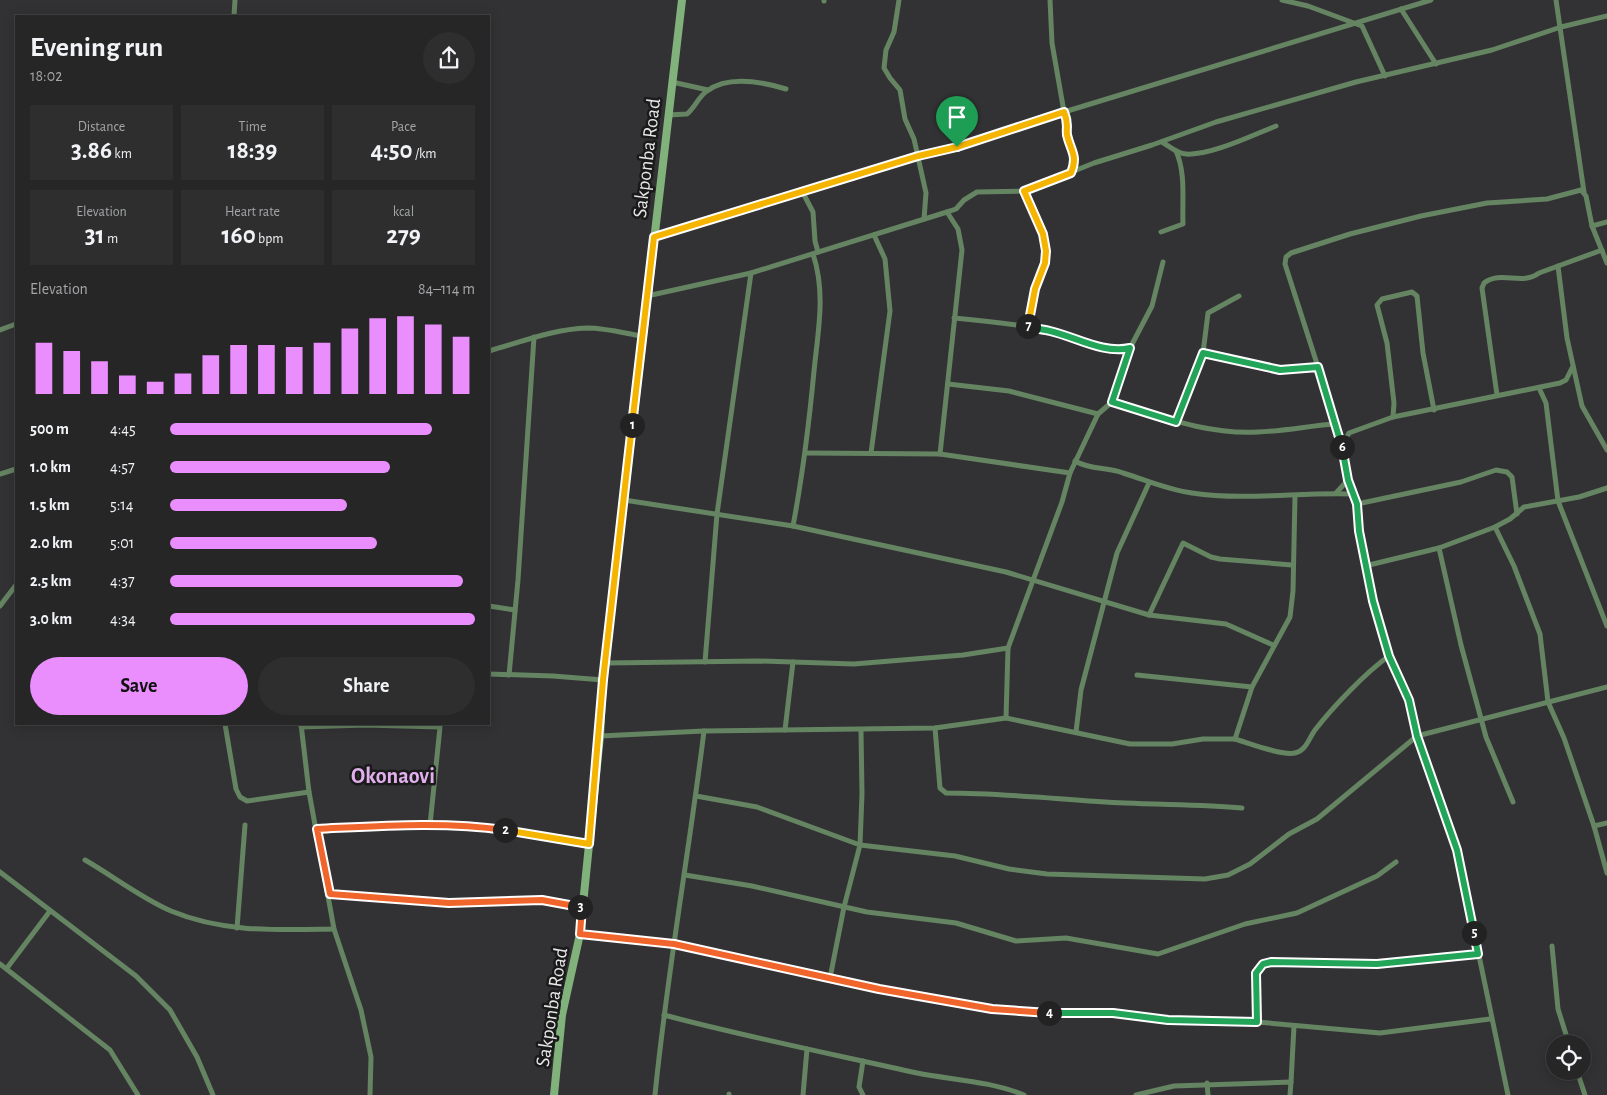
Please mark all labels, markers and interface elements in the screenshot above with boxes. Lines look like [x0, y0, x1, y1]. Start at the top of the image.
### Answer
button: share [423, 32, 475, 84]
text: Evening run [30, 34, 163, 62]
text: 18:02 [30, 68, 62, 84]
pin [936, 96, 978, 147]
street label: Sakponba Road [630, 97, 664, 219]
icon: arrive [943, 103, 971, 131]
text: Distance [78, 120, 125, 134]
text: Time [239, 120, 266, 134]
text: Pace [391, 120, 416, 134]
text: 3.86 [71, 138, 112, 163]
text: 18:39 [228, 138, 277, 163]
text: 4:50 [370, 138, 413, 163]
text: km [112, 147, 132, 161]
text: /km [413, 147, 437, 161]
text: Elevation [76, 205, 127, 219]
text: Heart rate [225, 205, 280, 219]
text: kcal [393, 205, 414, 219]
text: 31 [85, 223, 105, 248]
text: 160 [222, 223, 256, 248]
text: 279 [386, 223, 421, 248]
text: m [105, 232, 118, 246]
text: bpm [256, 232, 283, 246]
text: Elevation [30, 281, 88, 297]
text: 84–114 m [418, 281, 475, 297]
pin: 7 [1016, 314, 1040, 338]
text: 7 [1025, 319, 1032, 333]
pin: 1 [620, 412, 644, 438]
text: 1 [630, 418, 635, 432]
text: 500 m [30, 421, 69, 437]
text: 4:45 [110, 421, 136, 437]
pin: 6 [1330, 434, 1354, 460]
text: 6 [1339, 440, 1346, 454]
text: 1.0 km [30, 459, 71, 475]
text: 4:57 [110, 459, 135, 475]
text: 1.5 km [30, 497, 70, 513]
text: 5:14 [110, 497, 134, 513]
text: 2.0 km [30, 535, 73, 551]
text: 5:01 [110, 535, 134, 551]
text: 2.5 km [30, 573, 71, 589]
text: 4:37 [110, 573, 135, 589]
text: 3.0 km [30, 611, 72, 627]
text: 4:34 [110, 611, 136, 627]
button: Save [30, 657, 248, 715]
button: Share [258, 657, 475, 715]
district label: Okonaovi [351, 765, 435, 787]
pin: 2 [492, 818, 518, 842]
text: 2 [502, 823, 509, 837]
pin: 3 [568, 894, 592, 920]
text: 3 [577, 900, 584, 914]
pin: 5 [1462, 920, 1486, 946]
text: 5 [1471, 926, 1478, 940]
street label: Sakponba Road [533, 946, 571, 1068]
pin: 4 [1036, 1000, 1062, 1026]
text: 4 [1046, 1006, 1053, 1020]
map controls [1546, 1035, 1591, 1080]
button: locate [1546, 1035, 1591, 1080]

